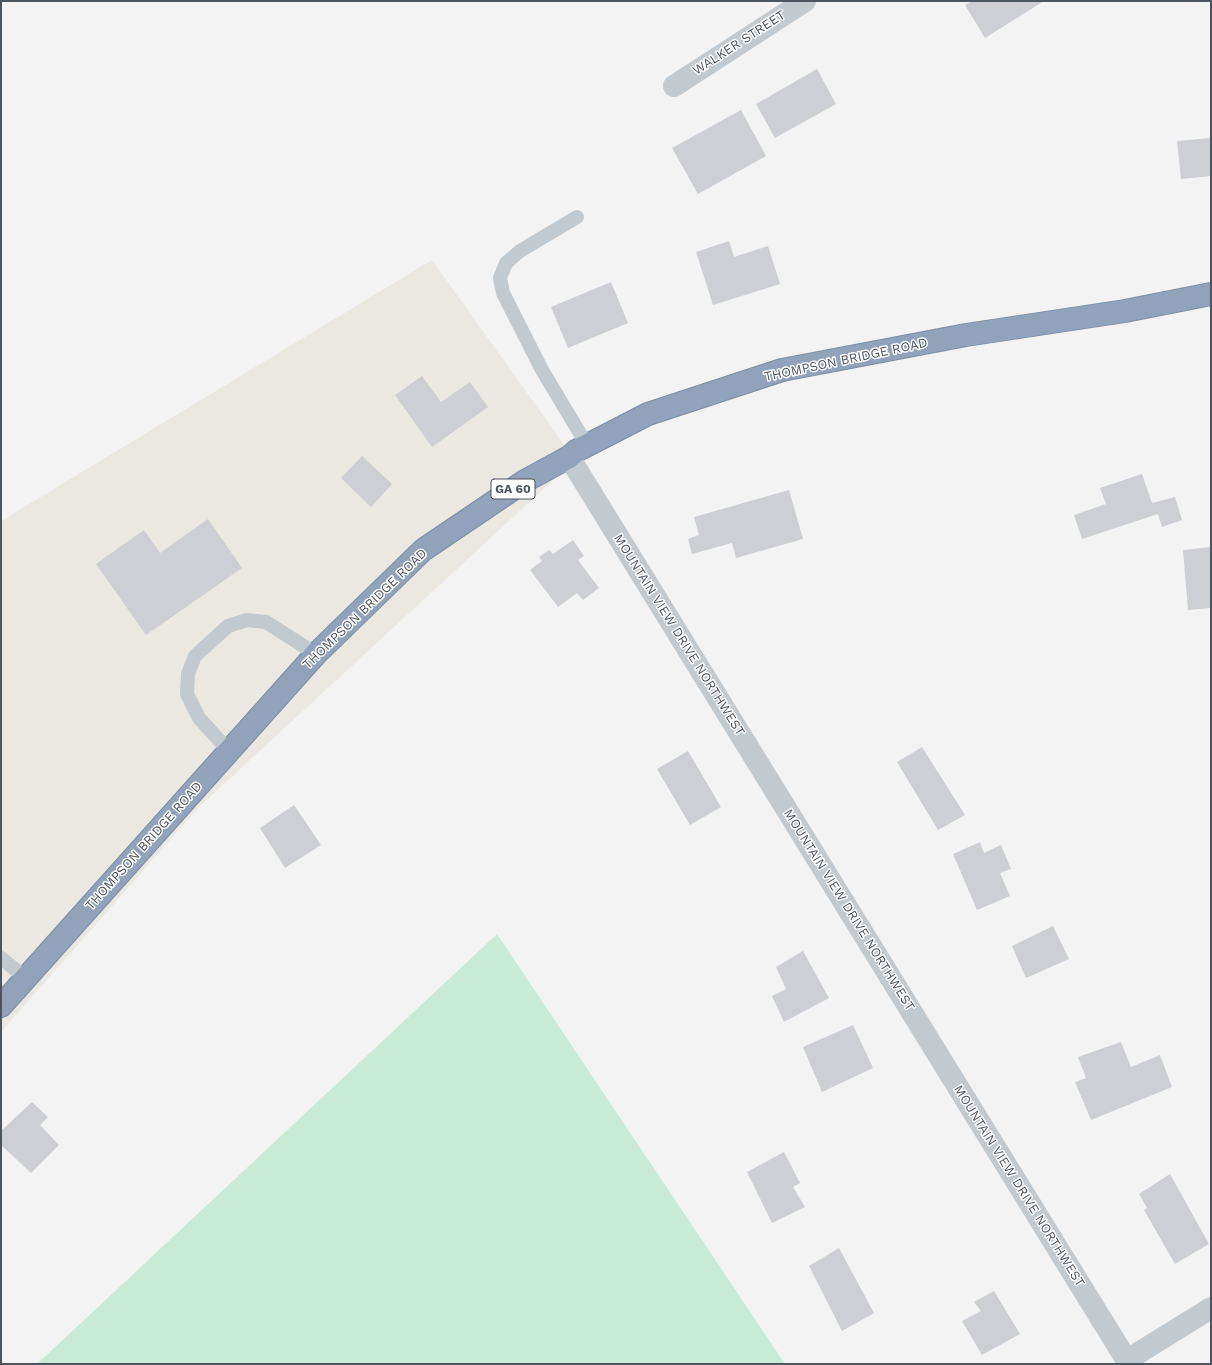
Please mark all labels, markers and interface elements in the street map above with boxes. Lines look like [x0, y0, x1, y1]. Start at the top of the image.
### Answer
street label: WALKER STREET [690, 7, 788, 79]
street label: THOMPSON BRIDGE ROAD [763, 335, 929, 385]
road number: GA 60 [491, 479, 535, 499]
street label: MOUNTAIN VIEW DRIVE NORTHWEST [610, 531, 748, 739]
street label: THOMPSON BRIDGE ROAD [300, 546, 430, 672]
street label: THOMPSON BRIDGE ROAD [82, 779, 206, 913]
street label: MOUNTAIN VIEW DRIVE NORTHWEST [780, 806, 918, 1014]
street label: MOUNTAIN VIEW DRIVE NORTHWEST [950, 1082, 1088, 1290]

